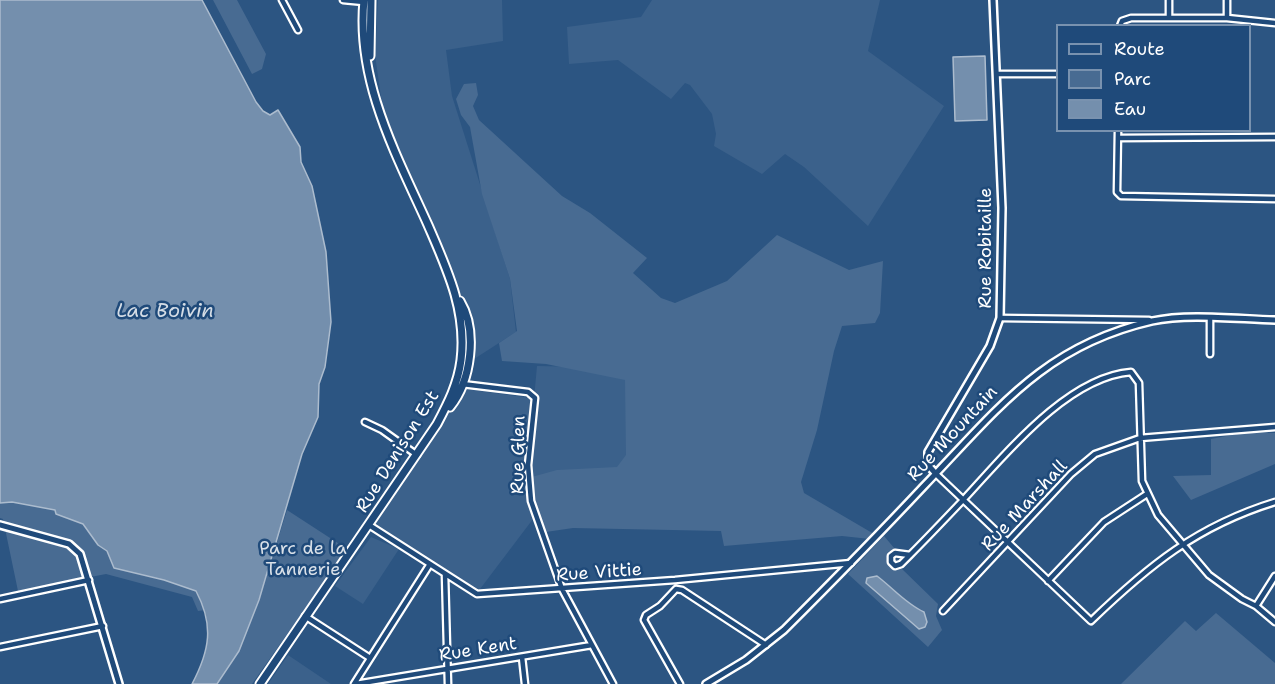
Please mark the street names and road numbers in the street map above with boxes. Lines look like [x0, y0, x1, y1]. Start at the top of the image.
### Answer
street label: Rue Robitaille [975, 188, 997, 308]
street label: Rue Mountain [903, 382, 1003, 486]
street label: Rue Denison Est [352, 387, 444, 517]
street label: Rue Glen [508, 416, 530, 494]
street label: Rue Marshall [978, 456, 1072, 556]
street label: Rue Vittie [556, 559, 642, 587]
street label: Rue Kent [438, 633, 518, 667]

